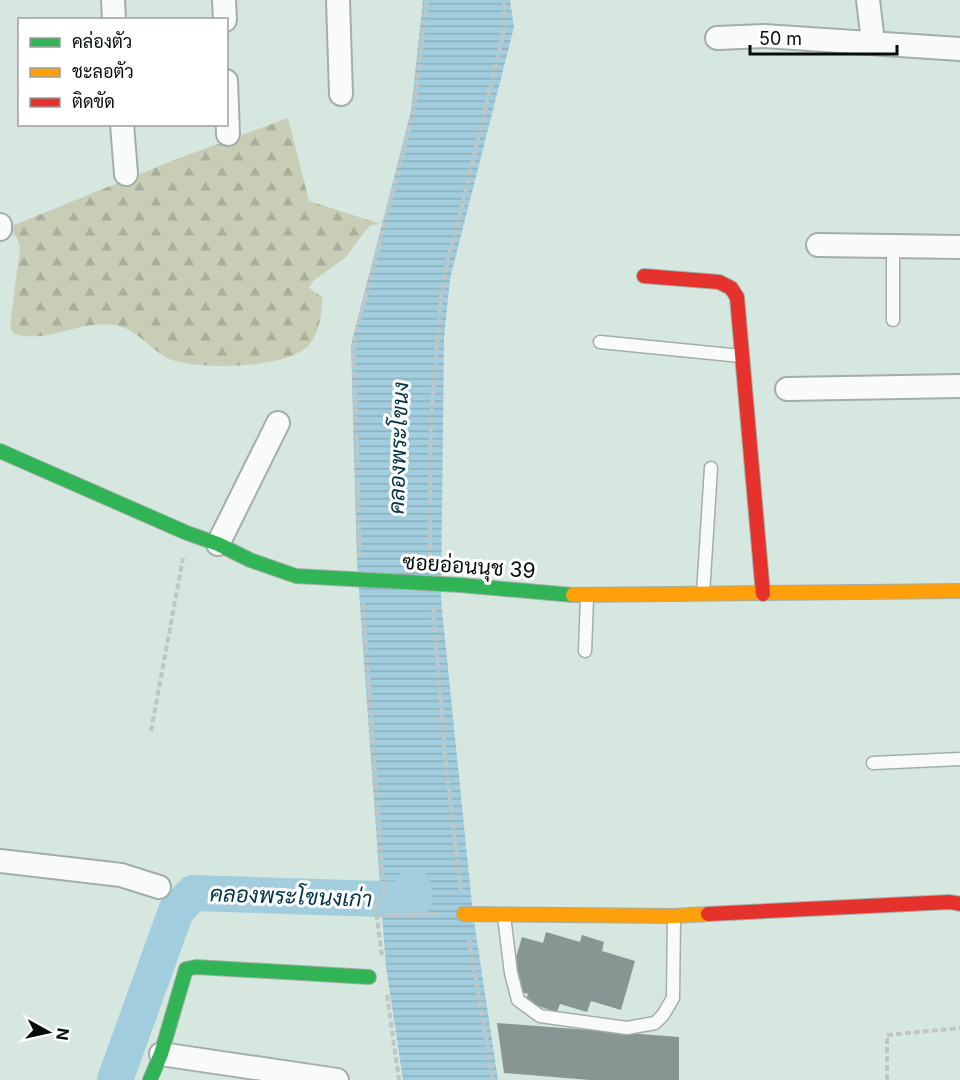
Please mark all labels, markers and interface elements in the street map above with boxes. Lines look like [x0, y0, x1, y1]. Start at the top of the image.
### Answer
legend [18, 18, 228, 126]
scale bar [750, 18, 897, 56]
text: 50 m [759, 28, 802, 49]
text: คล่องตัว [72, 30, 132, 52]
text: ชะลอตัว [72, 61, 134, 82]
text: ติดขัด [72, 91, 115, 112]
water label: คลองพระโขนง [382, 381, 413, 515]
street label: ซอยอ่อนนุช 39 [401, 549, 536, 585]
water label: คลองพระโขนงเก่า [209, 879, 373, 912]
north arrow [18, 1002, 78, 1062]
text: N [52, 1027, 74, 1042]

